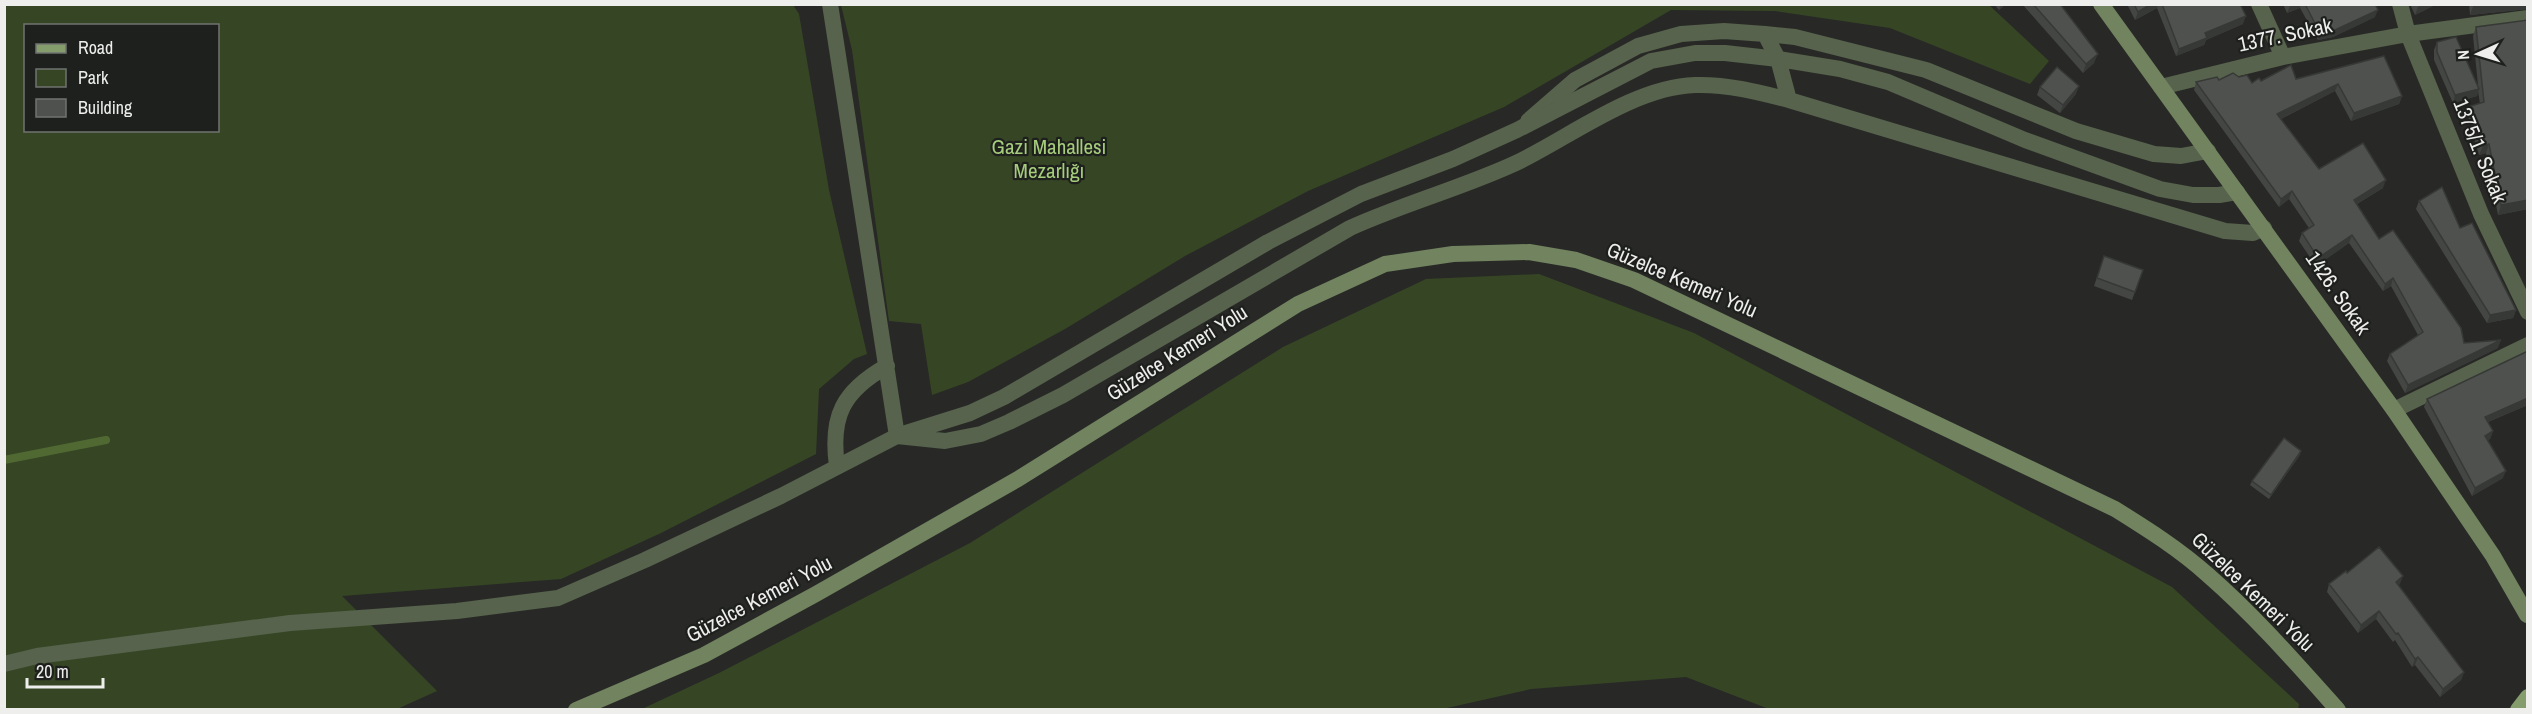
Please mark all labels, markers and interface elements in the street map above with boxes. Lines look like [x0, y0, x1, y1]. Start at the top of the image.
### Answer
street label: 1377. Sokak [2235, 10, 2335, 59]
legend [24, 24, 219, 132]
north arrow [2448, 24, 2508, 84]
text: Road [78, 35, 113, 60]
text: N [2452, 50, 2474, 61]
text: Park [78, 65, 109, 90]
street label: 1375/1. Sokak [2446, 94, 2515, 208]
text: Building [78, 95, 133, 120]
park label: Gazi Mahallesi Mezarlığı [992, 132, 1106, 185]
street label: Güzelce Kemeri Yolu [1602, 235, 1762, 324]
street label: 1426. Sokak [2299, 245, 2378, 341]
street label: Güzelce Kemeri Yolu [1101, 298, 1253, 408]
street label: Güzelce Kemeri Yolu [2185, 525, 2321, 658]
street label: Güzelce Kemeri Yolu [681, 548, 837, 649]
scale bar [27, 651, 104, 689]
text: 20 m [36, 659, 69, 684]

